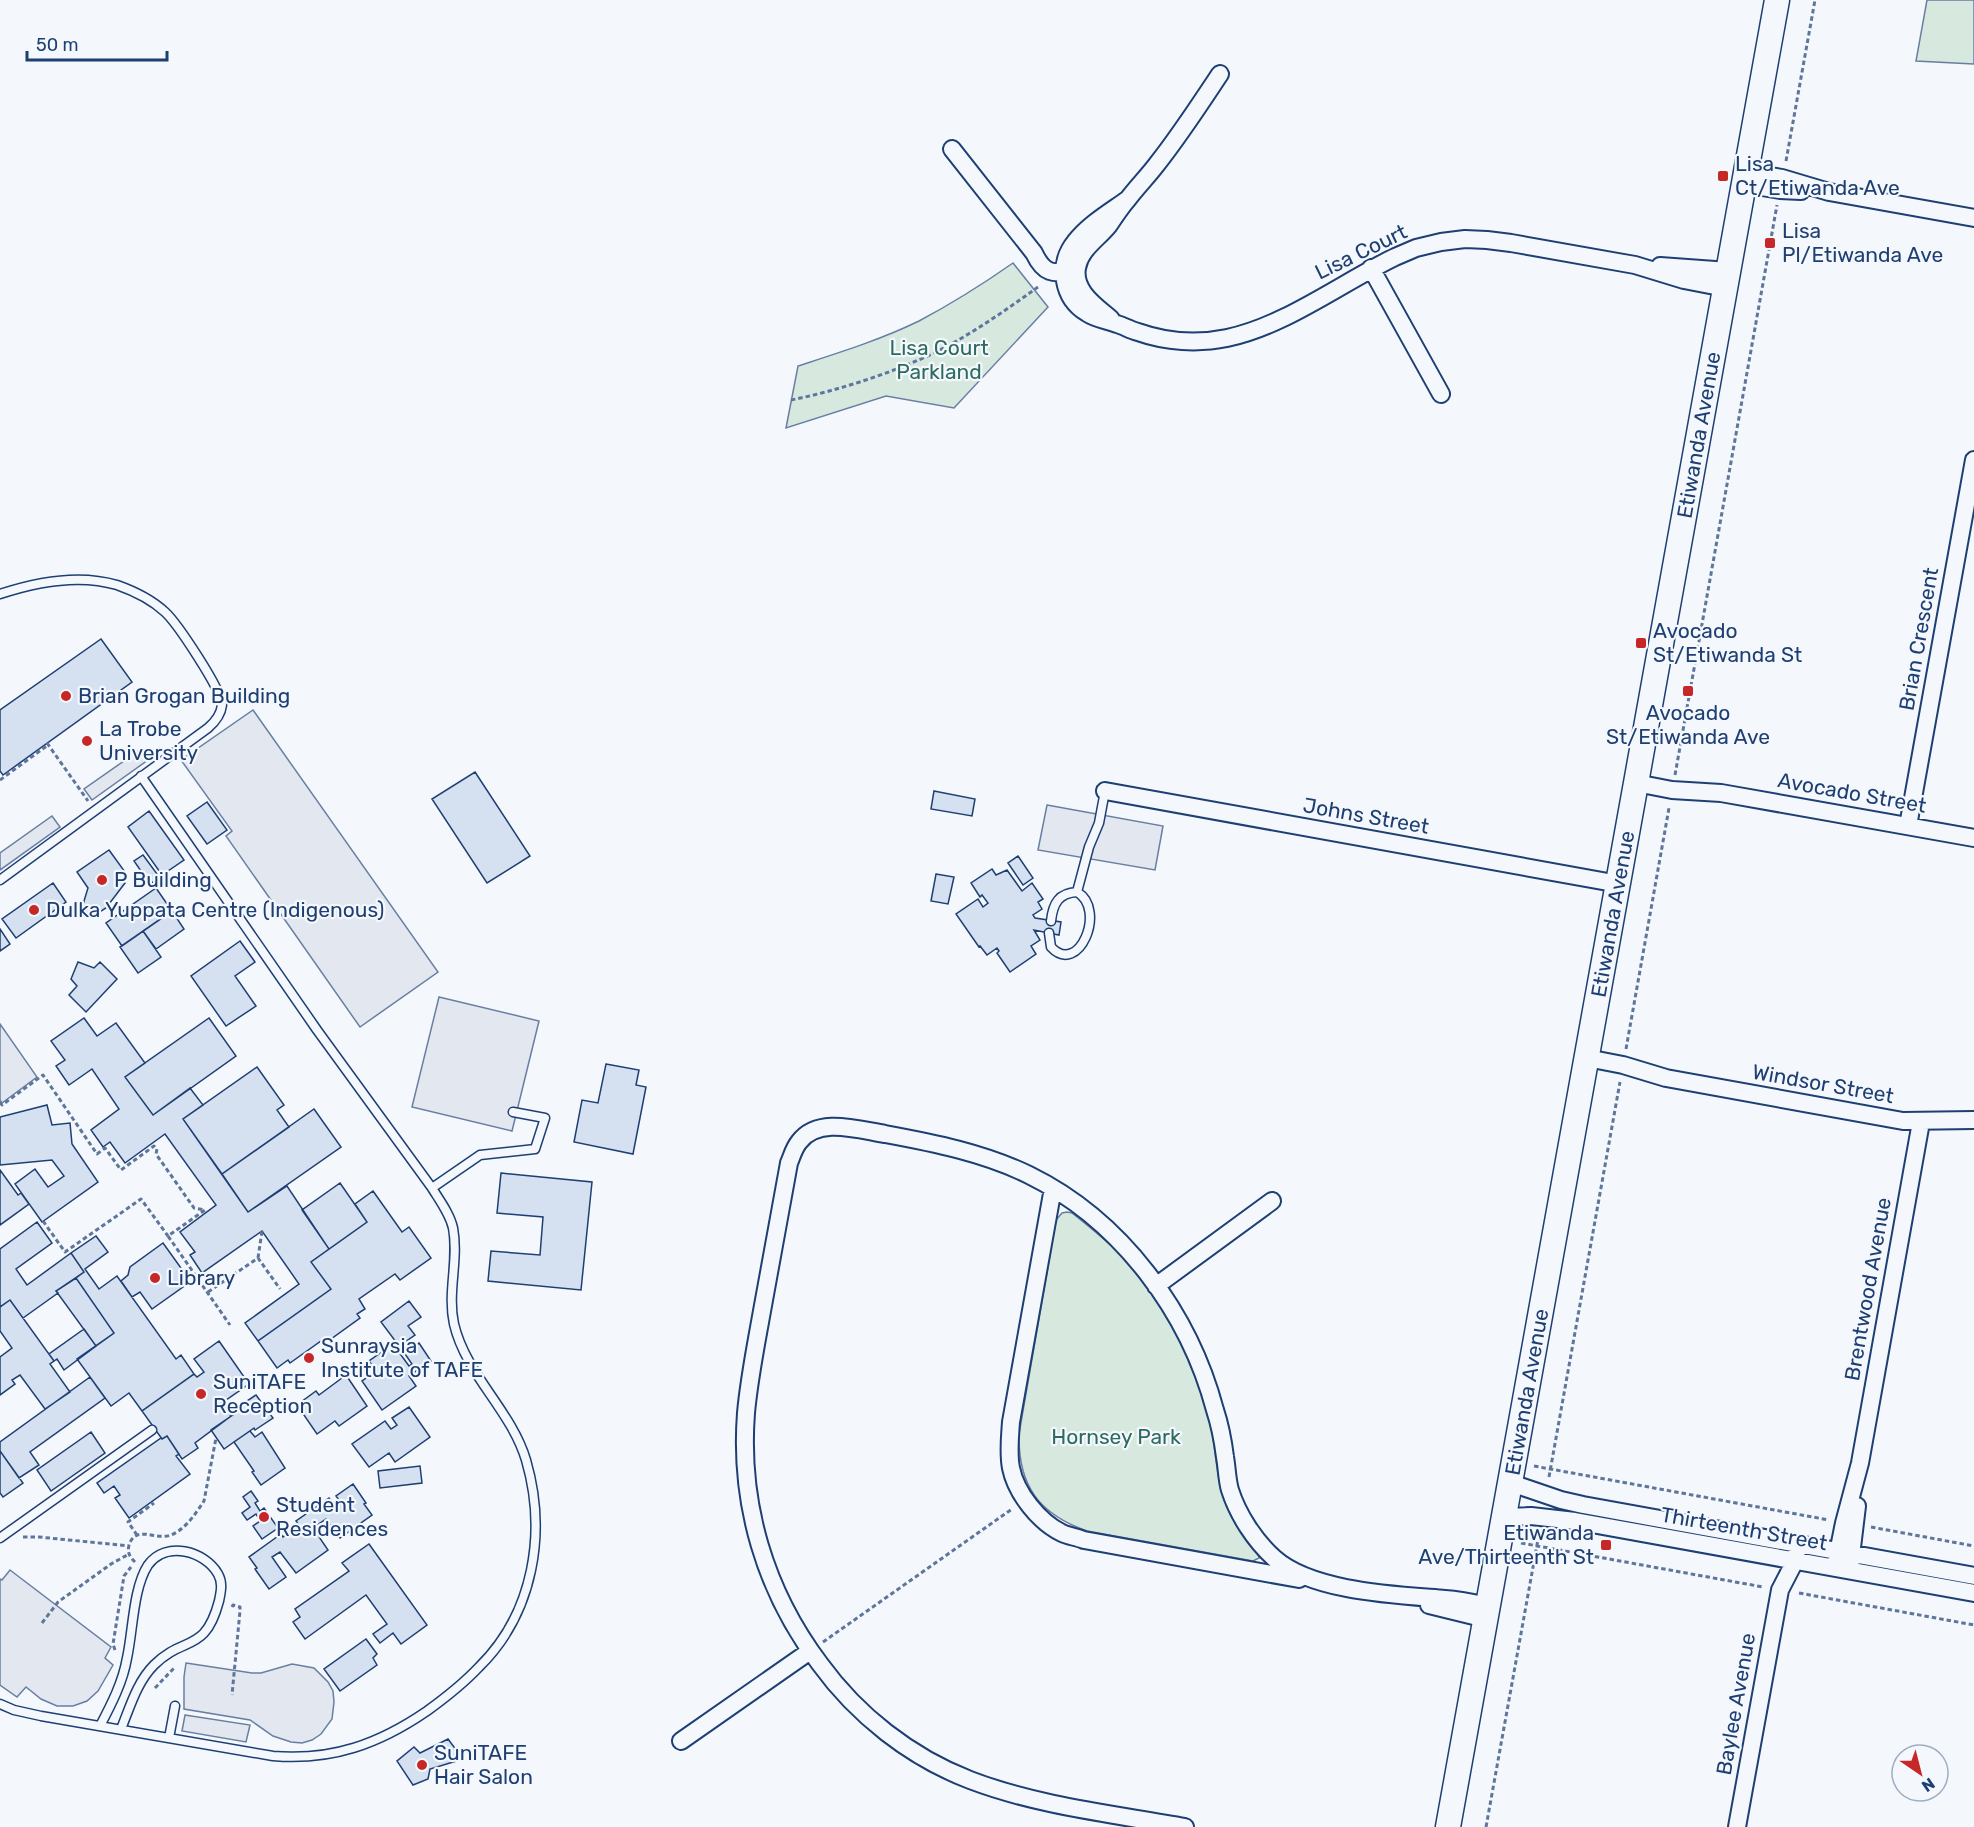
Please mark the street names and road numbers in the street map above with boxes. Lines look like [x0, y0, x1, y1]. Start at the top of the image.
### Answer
street label: Lisa Court [1311, 219, 1411, 285]
street label: Etiwanda Avenue [1672, 350, 1725, 520]
street label: Brian Crescent [1894, 565, 1943, 712]
street label: Avocado Street [1776, 767, 1928, 818]
street label: Johns Street [1301, 792, 1431, 839]
street label: Etiwanda Avenue [1586, 829, 1639, 999]
street label: Windsor Street [1750, 1059, 1896, 1108]
street label: Brentwood Avenue [1839, 1195, 1896, 1383]
street label: Etiwanda Avenue [1500, 1307, 1553, 1477]
street label: Thirteenth Street [1659, 1502, 1829, 1555]
street label: Baylee Avenue [1711, 1631, 1760, 1777]

